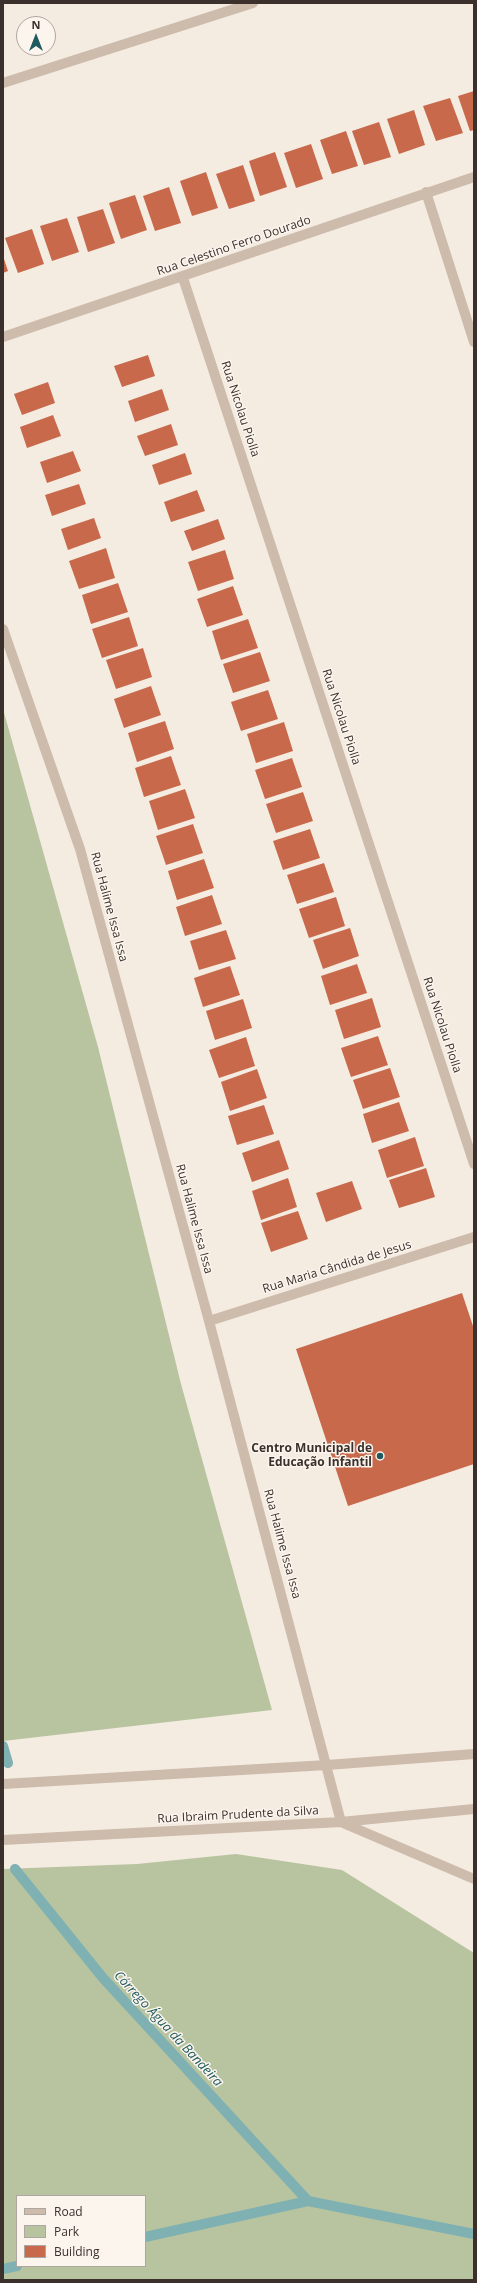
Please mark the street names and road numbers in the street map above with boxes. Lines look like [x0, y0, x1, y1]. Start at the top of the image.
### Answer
street label: Rua Celestino Ferro Dourado [155, 213, 313, 279]
street label: Rua Nicolau Piolla [218, 359, 262, 459]
street label: Rua Nicolau Piolla [319, 667, 363, 767]
street label: Rua Halime Issa Issa [87, 851, 131, 963]
street label: Rua Nicolau Piolla [420, 975, 464, 1075]
street label: Rua Halime Issa Issa [172, 1163, 216, 1275]
street label: Rua Maria Cândida de Jesus [261, 1237, 413, 1297]
street label: Rua Halime Issa Issa [260, 1488, 304, 1600]
street label: Rua Ibraim Prudente da Silva [157, 1804, 319, 1826]

